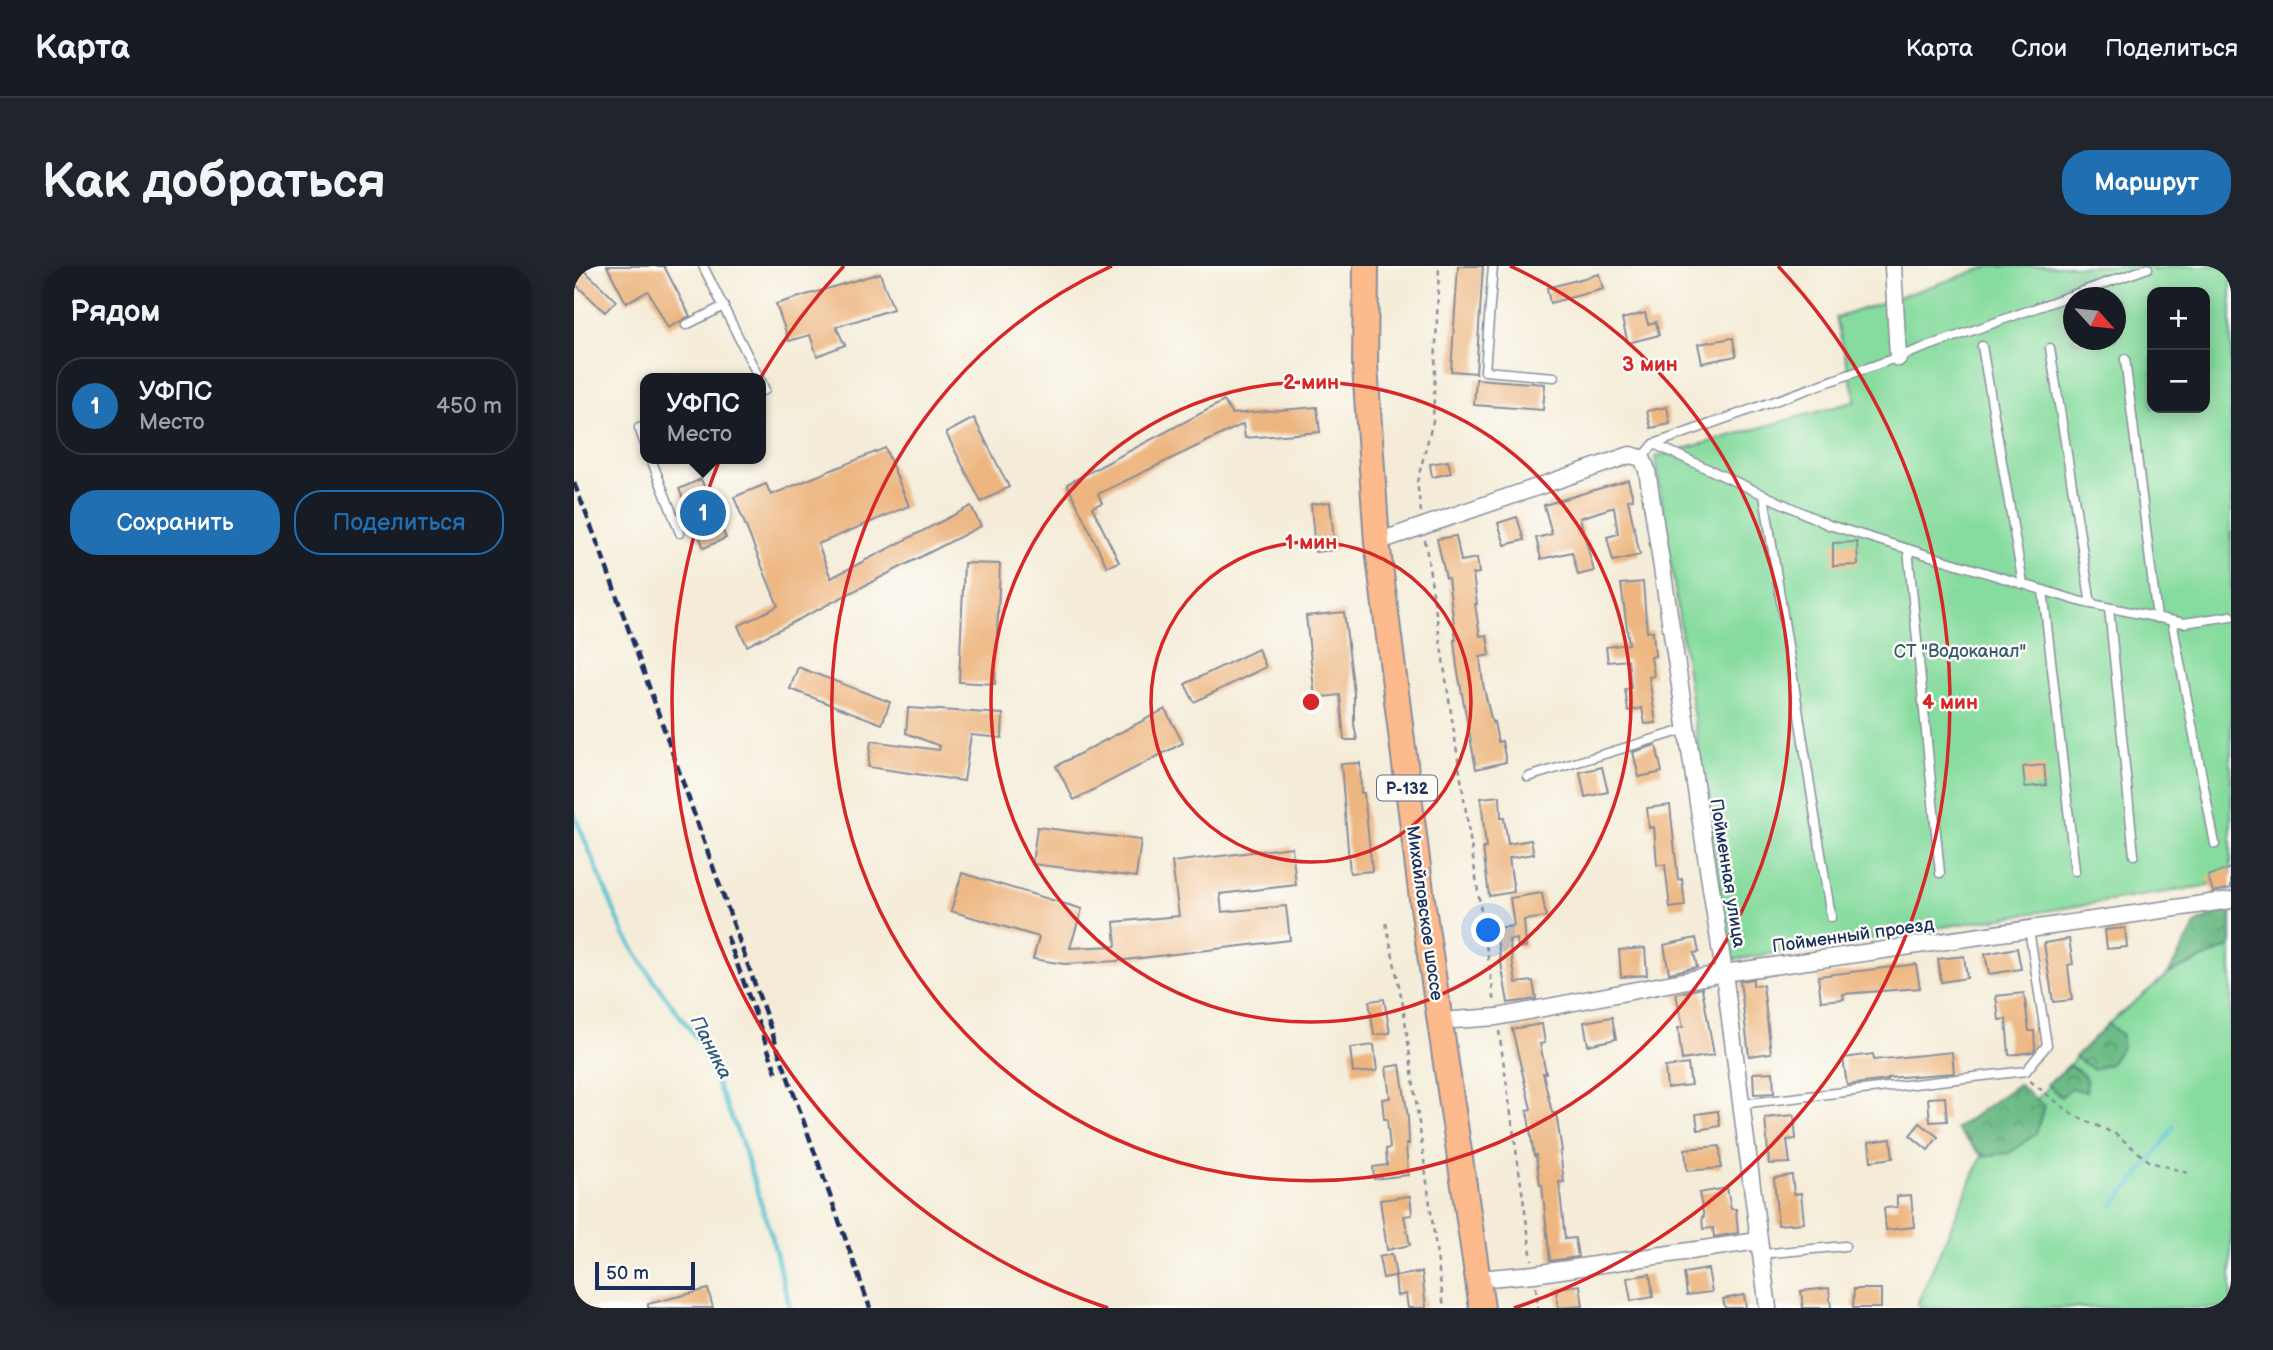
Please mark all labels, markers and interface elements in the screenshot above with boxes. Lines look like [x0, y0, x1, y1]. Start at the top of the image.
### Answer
text: Карта [35, 28, 130, 68]
text: Карта [1906, 34, 1973, 63]
text: Слои [2011, 34, 2067, 63]
text: Поделиться [2105, 34, 2238, 63]
button: Маршрут [2062, 150, 2231, 215]
text: Как добраться [42, 153, 386, 212]
north arrow [2063, 287, 2126, 350]
map controls [2147, 287, 2210, 413]
button: + [2147, 287, 2210, 350]
text: Рядом [70, 294, 160, 330]
button: − [2147, 350, 2210, 413]
text: 3 мин [1622, 352, 1678, 377]
text: 2 мин [1283, 370, 1339, 395]
popup [640, 373, 766, 464]
text: УФПС [139, 377, 212, 408]
text: УФПС [666, 389, 740, 420]
text: 1 [90, 392, 100, 420]
text: 450 m [436, 392, 502, 420]
text: Место [139, 408, 205, 436]
text: Место [666, 420, 732, 448]
pin: 1 [680, 487, 726, 539]
button: Сохранить [70, 490, 280, 555]
button: Поделиться [294, 490, 504, 555]
text: 1 мин [1285, 530, 1337, 555]
park label: СТ "Водоканал" [1894, 641, 2026, 662]
centre of rings [1299, 690, 1323, 714]
text: 4 мин [1922, 690, 1978, 715]
road number: Р-132 [1377, 775, 1437, 800]
street label: Пойменная улица [1705, 797, 1750, 950]
street label: Михайловское шоссе [1402, 824, 1447, 1002]
your location [1471, 913, 1505, 947]
street label: Пойменный проезд [1771, 914, 1935, 957]
water label: Паника [685, 1012, 736, 1083]
scale bar [595, 1259, 695, 1291]
text: 50 m [606, 1262, 649, 1285]

